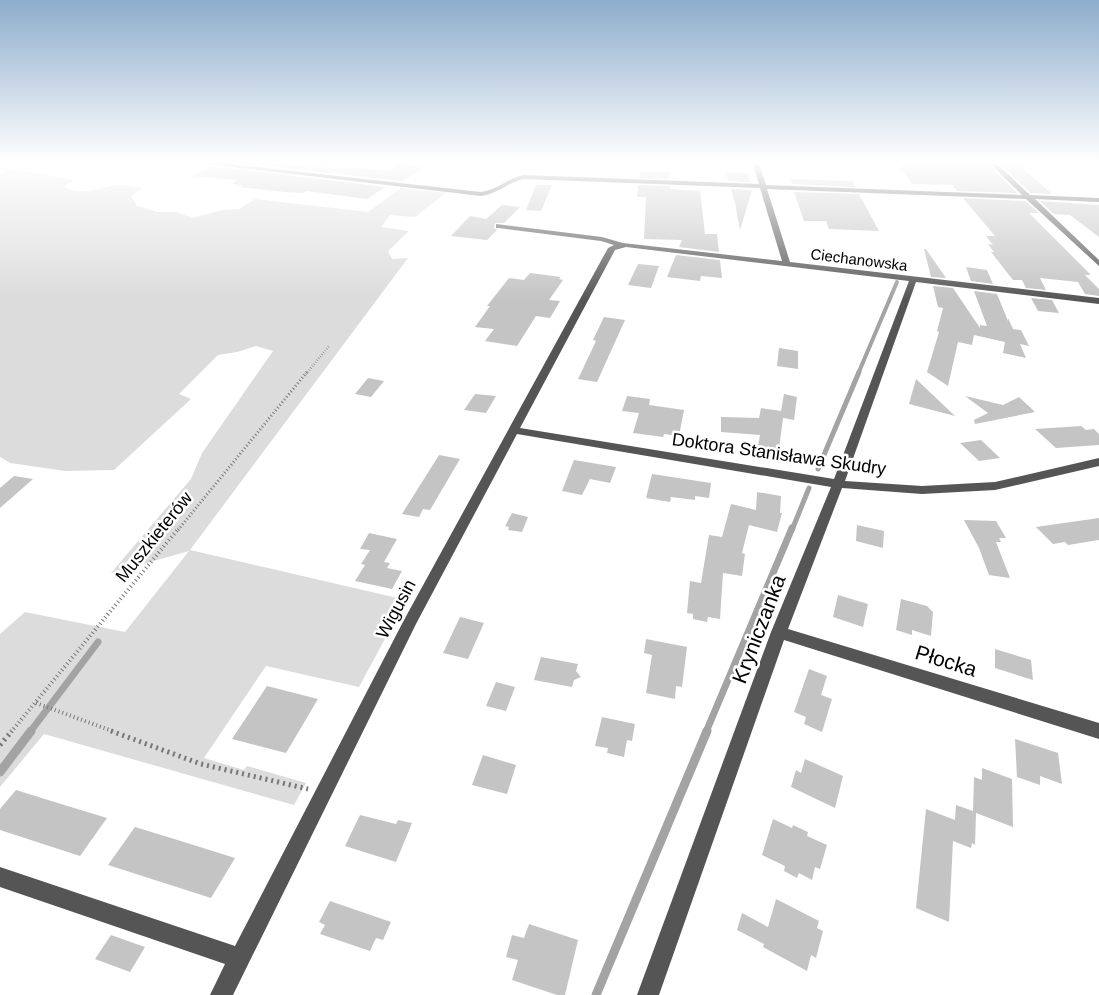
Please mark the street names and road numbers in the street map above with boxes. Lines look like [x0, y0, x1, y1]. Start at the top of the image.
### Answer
street label: Ciechanowska [810, 245, 909, 274]
street label: Doktora Stanisława Skudry [671, 429, 887, 479]
street label: Muszkieterów [112, 487, 197, 586]
street label: Kryniczanka [727, 571, 790, 686]
street label: Wigusin [372, 576, 420, 642]
street label: Płocka [913, 640, 980, 681]

